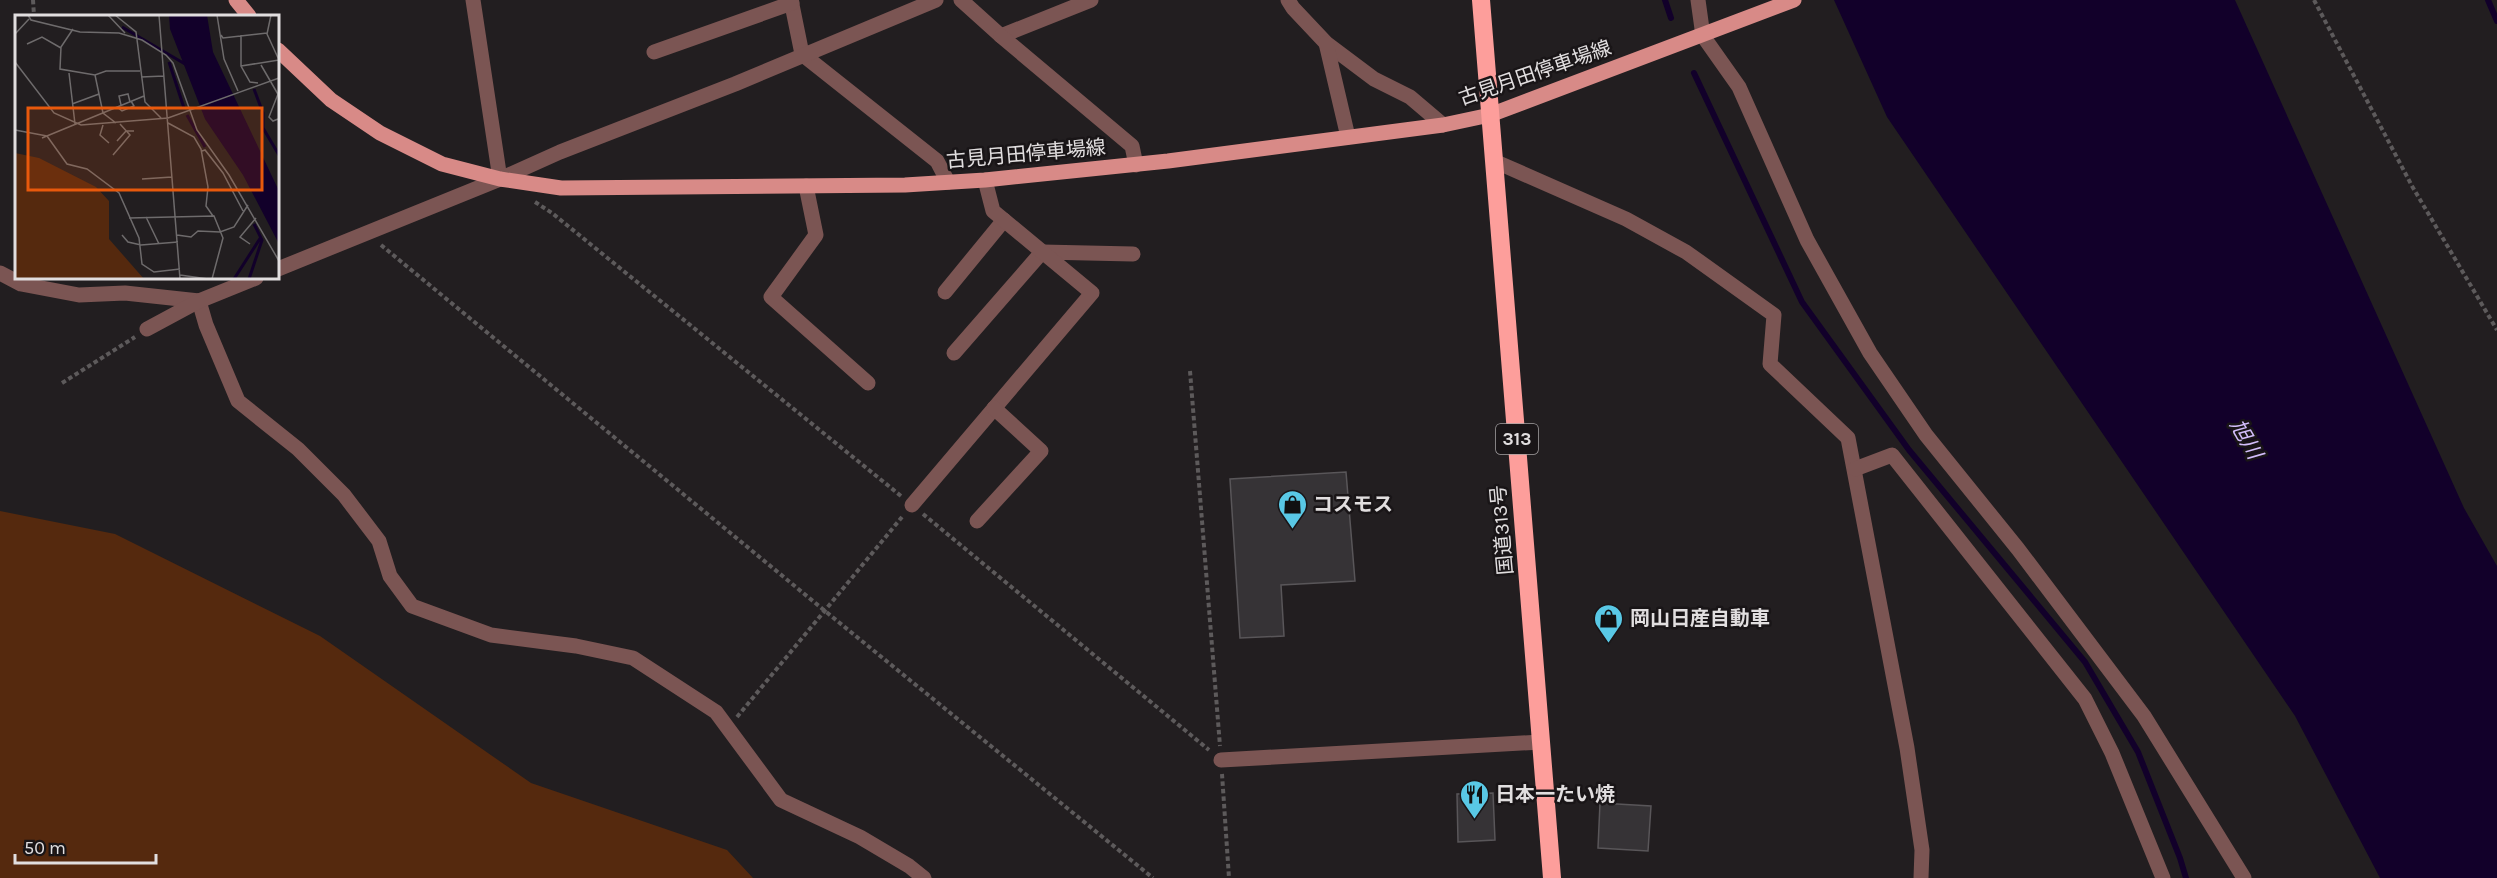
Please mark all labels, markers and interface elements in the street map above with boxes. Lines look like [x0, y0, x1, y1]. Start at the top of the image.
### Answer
inset map [15, 15, 279, 279]
street label: 古見月田停車場線 [1456, 36, 1614, 110]
street label: 古見月田停車場線 [945, 136, 1107, 172]
water label: 旭川 [2225, 415, 2268, 465]
road number: 313 [1496, 424, 1538, 454]
street label: 国道313号 [1487, 484, 1517, 576]
shop icon: コスモス [1276, 488, 1308, 530]
place label: コスモス [1313, 493, 1393, 516]
shop icon: 岡山日産自動車 [1593, 602, 1625, 644]
place label: 岡山日産自動車 [1630, 607, 1770, 630]
restaurant icon: 日本一たい焼 [1458, 778, 1490, 820]
place label: 日本一たい焼 [1495, 783, 1615, 806]
scale bar [15, 827, 156, 865]
text: 50 m [24, 837, 66, 859]

